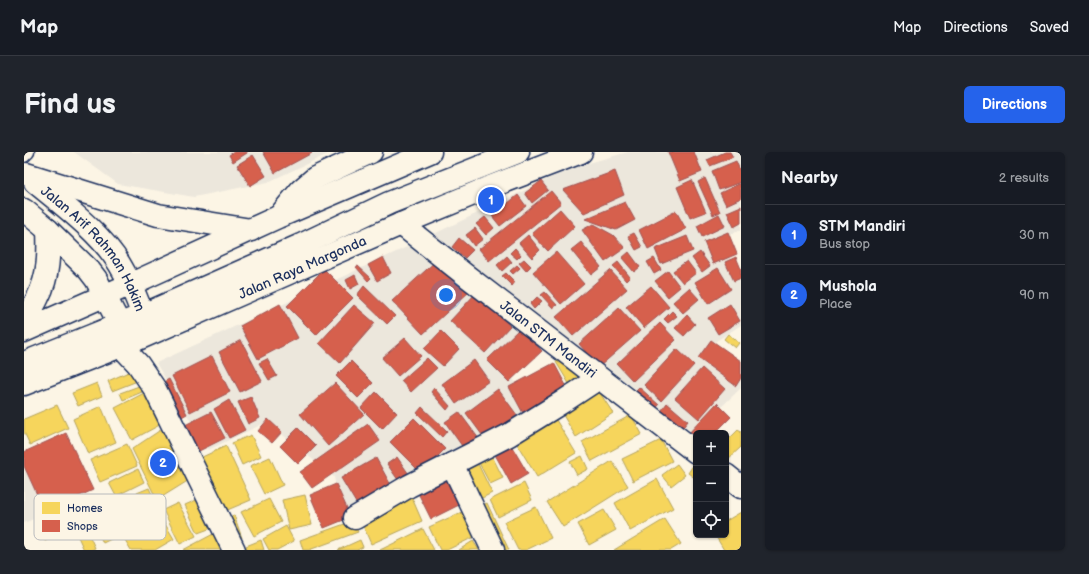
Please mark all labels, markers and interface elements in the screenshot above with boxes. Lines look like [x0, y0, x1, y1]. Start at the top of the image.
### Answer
text: Map [20, 16, 58, 39]
text: Map [893, 19, 921, 36]
text: Directions [943, 19, 1008, 36]
text: Saved [1030, 19, 1069, 36]
button: Directions [964, 86, 1065, 123]
text: Find us [24, 88, 116, 121]
text: Nearby [781, 168, 838, 188]
text: 2 results [999, 170, 1049, 186]
street label: Jalan Arif Rahman Hakim [37, 182, 149, 314]
pin: 1 [478, 185, 504, 215]
text: STM Mandiri [819, 217, 905, 236]
text: 1 [791, 227, 797, 243]
text: 30 m [1019, 227, 1049, 243]
street label: Jalan Raya Margonda [236, 232, 369, 303]
text: Bus stop [819, 236, 870, 252]
text: Mushola [819, 277, 877, 296]
your location [436, 285, 456, 305]
text: 2 [790, 287, 798, 303]
text: 90 m [1020, 287, 1049, 303]
text: Place [819, 296, 852, 312]
street label: Jalan STM Mandiri [496, 297, 600, 382]
map controls [693, 430, 729, 538]
button: + [693, 430, 729, 466]
pin: 2 [150, 448, 176, 478]
button: − [693, 466, 729, 502]
legend [34, 494, 166, 540]
text: Homes [67, 502, 103, 515]
button: locate [693, 502, 729, 538]
text: Shops [67, 520, 98, 533]

